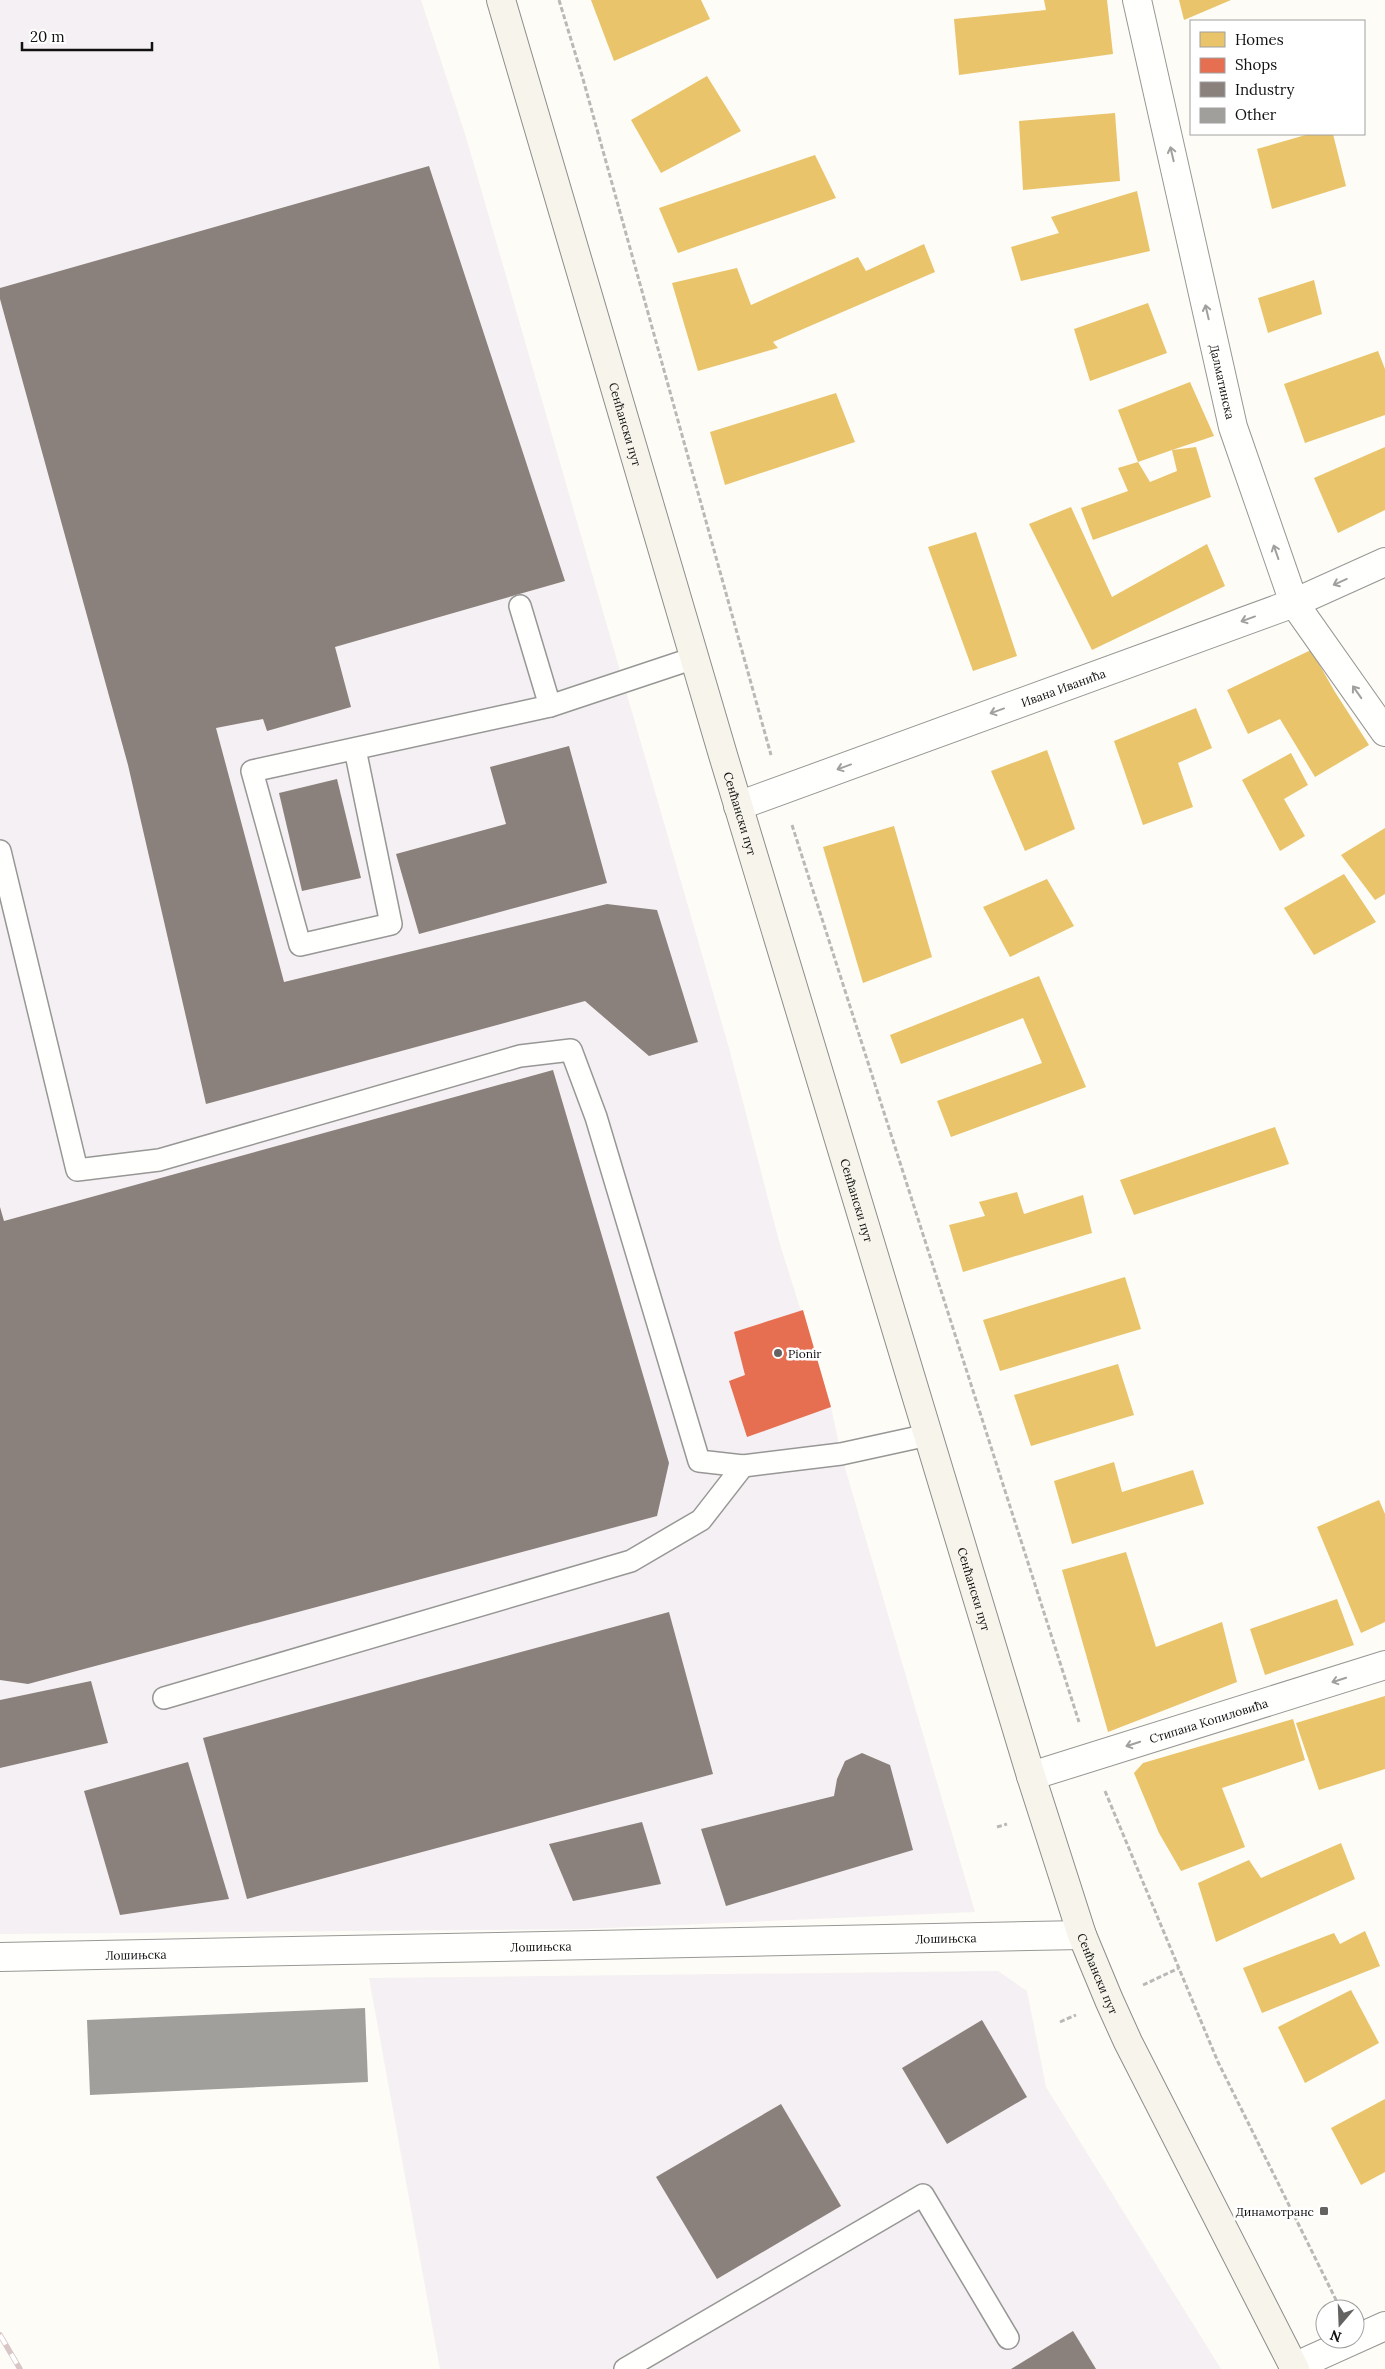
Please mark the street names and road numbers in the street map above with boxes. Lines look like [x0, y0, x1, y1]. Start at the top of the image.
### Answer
street label: Далматинска [1207, 342, 1238, 421]
street label: Сенћански пут [606, 380, 645, 468]
street label: Ивана Иванића [1019, 665, 1107, 710]
street label: Сенћански пут [721, 770, 760, 857]
street label: Сенћански пут [838, 1157, 877, 1244]
street label: Сенћански пут [955, 1545, 994, 1632]
street label: Стипана Копиловића [1147, 1695, 1270, 1746]
street label: Лошињска [915, 1930, 977, 1946]
street label: Сенћански пут [1074, 1931, 1122, 2016]
street label: Лошињска [510, 1938, 572, 1954]
street label: Лошињска [105, 1946, 167, 1962]

